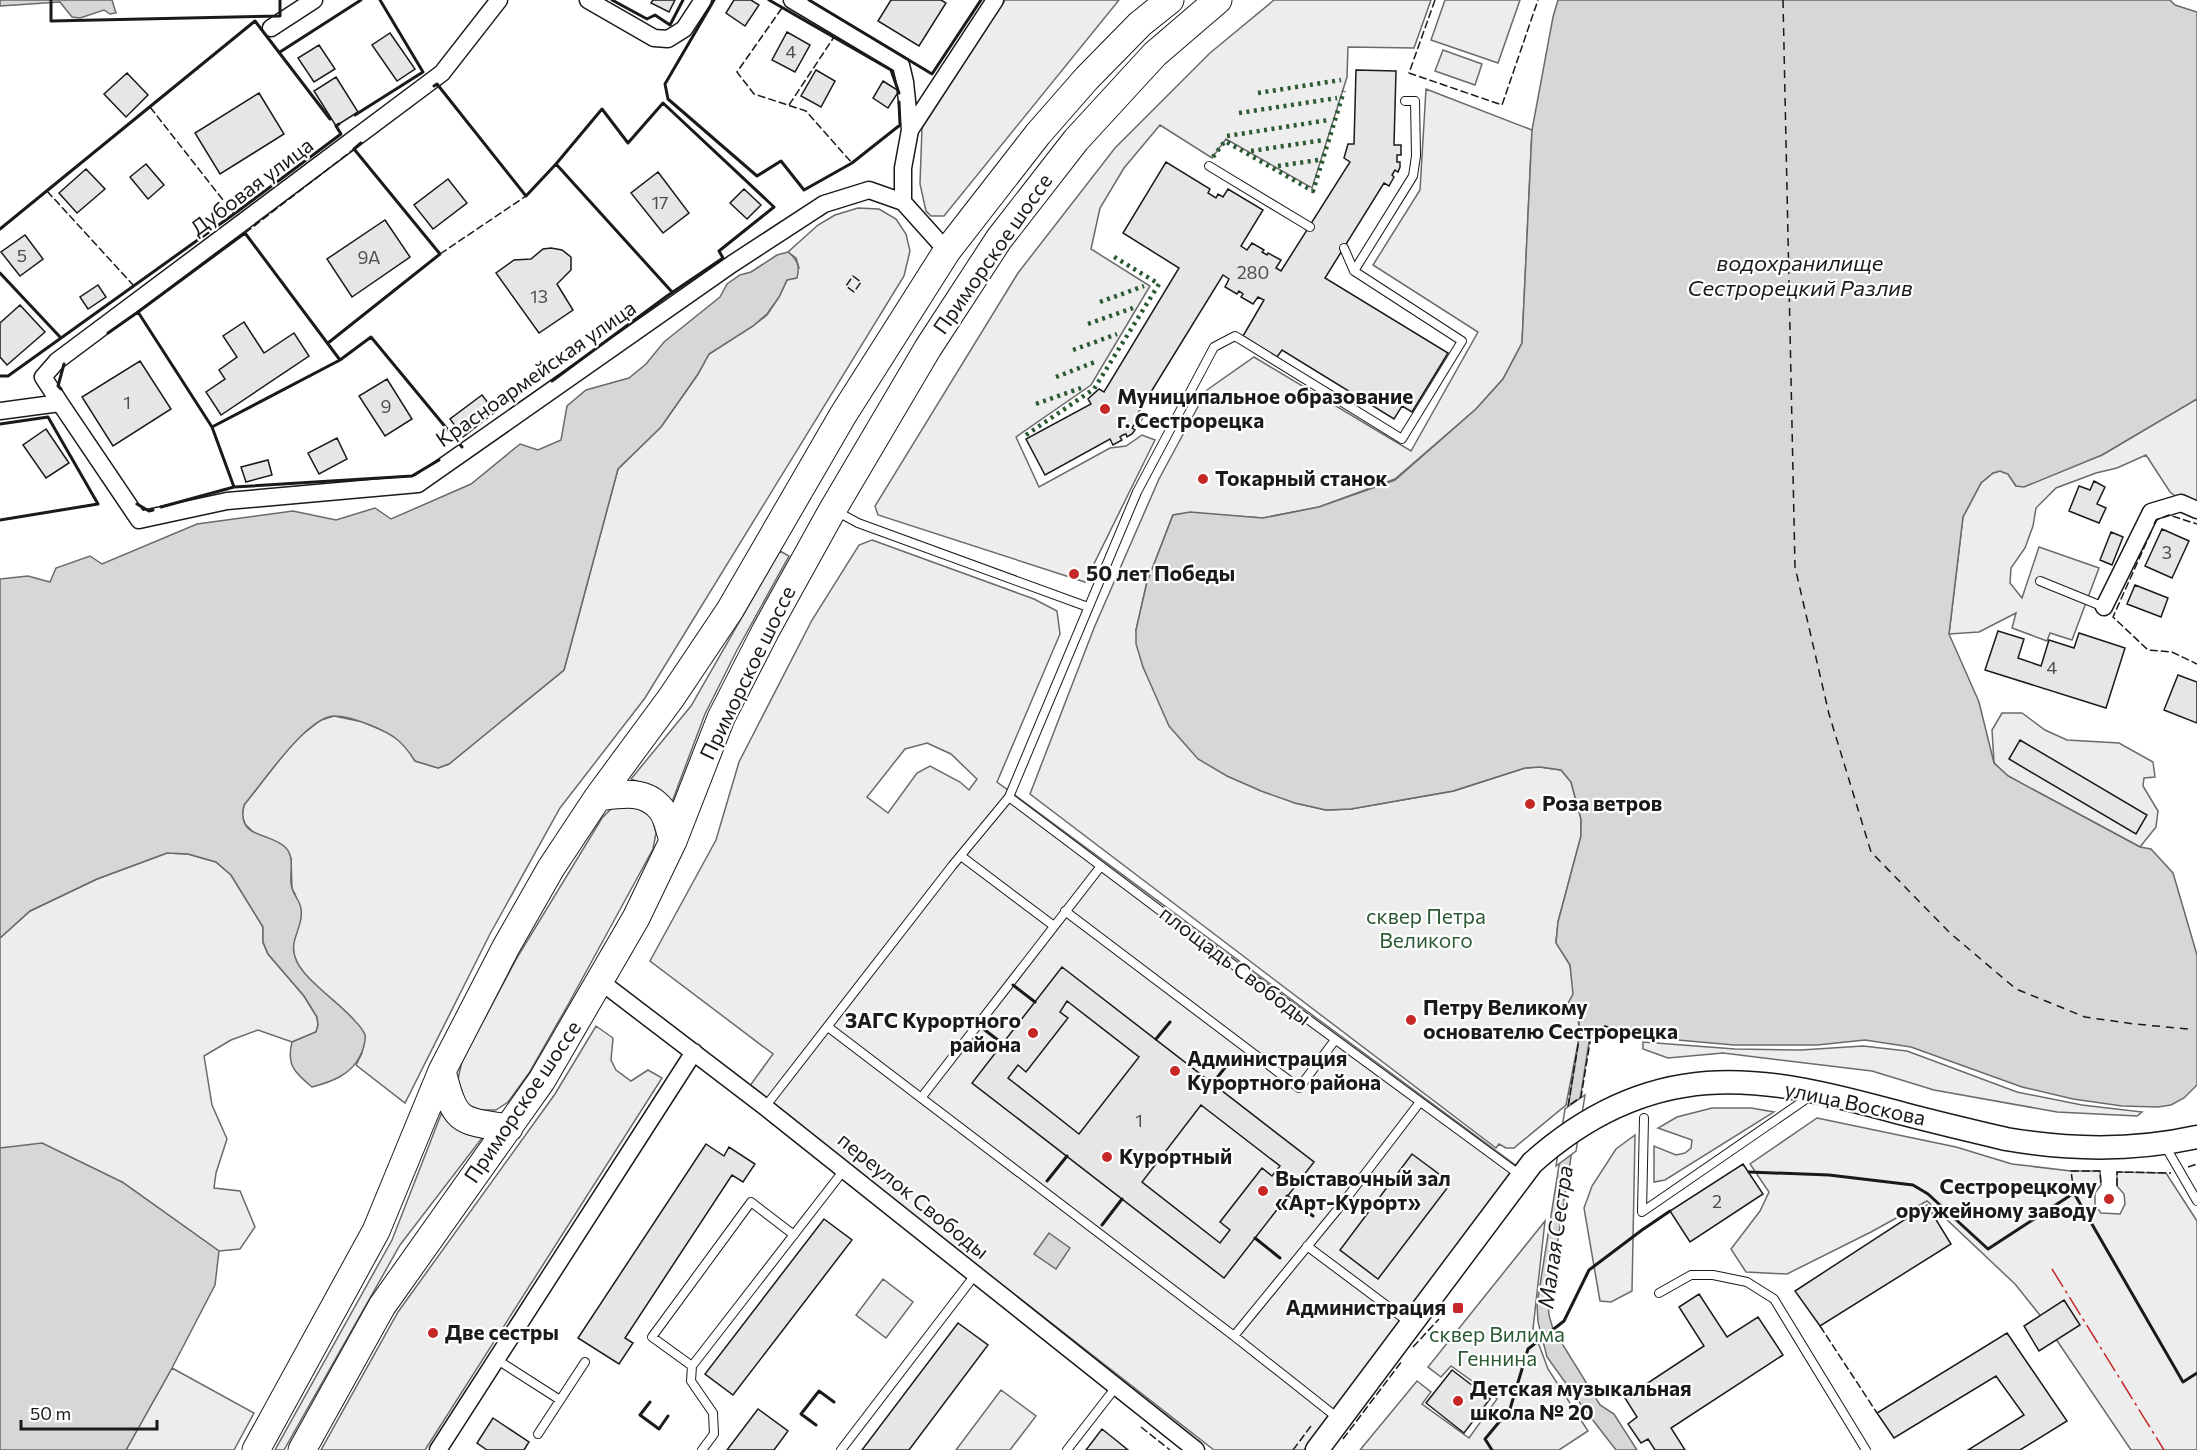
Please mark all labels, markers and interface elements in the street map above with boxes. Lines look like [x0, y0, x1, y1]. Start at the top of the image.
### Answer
house number: 4 [786, 40, 797, 62]
street label: Дубовая улица [185, 132, 317, 240]
street label: Приморское шоссе [927, 168, 1057, 338]
house number: 17 [651, 191, 669, 213]
house number: 5 [17, 244, 27, 266]
house number: 9А [358, 246, 380, 268]
water label: водохранилище Сестрорецкий Разлив [1687, 249, 1913, 301]
house number: 280 [1237, 261, 1269, 283]
house number: 13 [530, 285, 548, 307]
street label: Красноармейская улица [430, 294, 640, 451]
place label: Муниципальное образование г. Сестрорецка [1117, 383, 1413, 432]
house number: 1 [123, 391, 131, 413]
house number: 9 [381, 395, 391, 417]
marker: Муниципальное образование г. Сестрорецка [1098, 402, 1112, 416]
place label: Токарный станок [1215, 465, 1388, 490]
marker: Токарный станок [1196, 472, 1210, 486]
house number: 3 [2162, 541, 2172, 563]
place label: 50 лет Победы [1086, 560, 1235, 585]
marker: 50 лет Победы [1067, 567, 1081, 581]
street label: Приморское шоссе [694, 581, 800, 763]
house number: 4 [2047, 656, 2058, 678]
place label: Роза ветров [1542, 790, 1662, 815]
marker: Роза ветров [1523, 797, 1537, 811]
street label: площадь Свободы [1155, 900, 1317, 1030]
park label: сквер Петра Великого [1366, 903, 1486, 952]
place label: Петру Великому основателю Сестрорецка [1423, 994, 1678, 1043]
place label: ЗАГС Курортного района [845, 1007, 1021, 1056]
marker: Петру Великому основателю Сестрорецка [1404, 1013, 1418, 1027]
street label: Приморское шоссе [458, 1015, 585, 1187]
marker: ЗАГС Курортного района [1026, 1026, 1040, 1040]
place label: Администрация Курортного района [1187, 1045, 1381, 1094]
marker: Администрация Курортного района [1168, 1064, 1182, 1078]
street label: улица Воскова [1783, 1075, 1928, 1130]
house number: 1 [1135, 1109, 1143, 1131]
street label: переулок Свободы [833, 1126, 994, 1263]
place label: Курортный [1119, 1143, 1232, 1168]
marker: Курортный [1100, 1150, 1114, 1164]
water label: Малая Сестра [1531, 1164, 1578, 1310]
place label: Выставочный зал «Арт-Курорт» [1275, 1165, 1451, 1214]
place label: Сестрорецкому оружейному заводу [1896, 1173, 2097, 1222]
marker: Выставочный зал «Арт-Курорт» [1256, 1184, 1270, 1198]
house number: 2 [1712, 1190, 1722, 1212]
marker: Сестрорецкому оружейному заводу [2102, 1192, 2116, 1206]
place label: Администрация [1286, 1294, 1446, 1319]
marker: Администрация [1451, 1301, 1465, 1315]
place label: Две сестры [445, 1319, 559, 1344]
park label: сквер Вилима Геннина [1429, 1321, 1565, 1370]
marker: Две сестры [426, 1326, 440, 1340]
place label: Детская музыкальная школа № 20 [1470, 1375, 1692, 1424]
scale bar [21, 1393, 158, 1431]
marker: Детская музыкальная школа № 20 [1451, 1394, 1465, 1408]
text: 50 m [30, 1402, 71, 1424]

